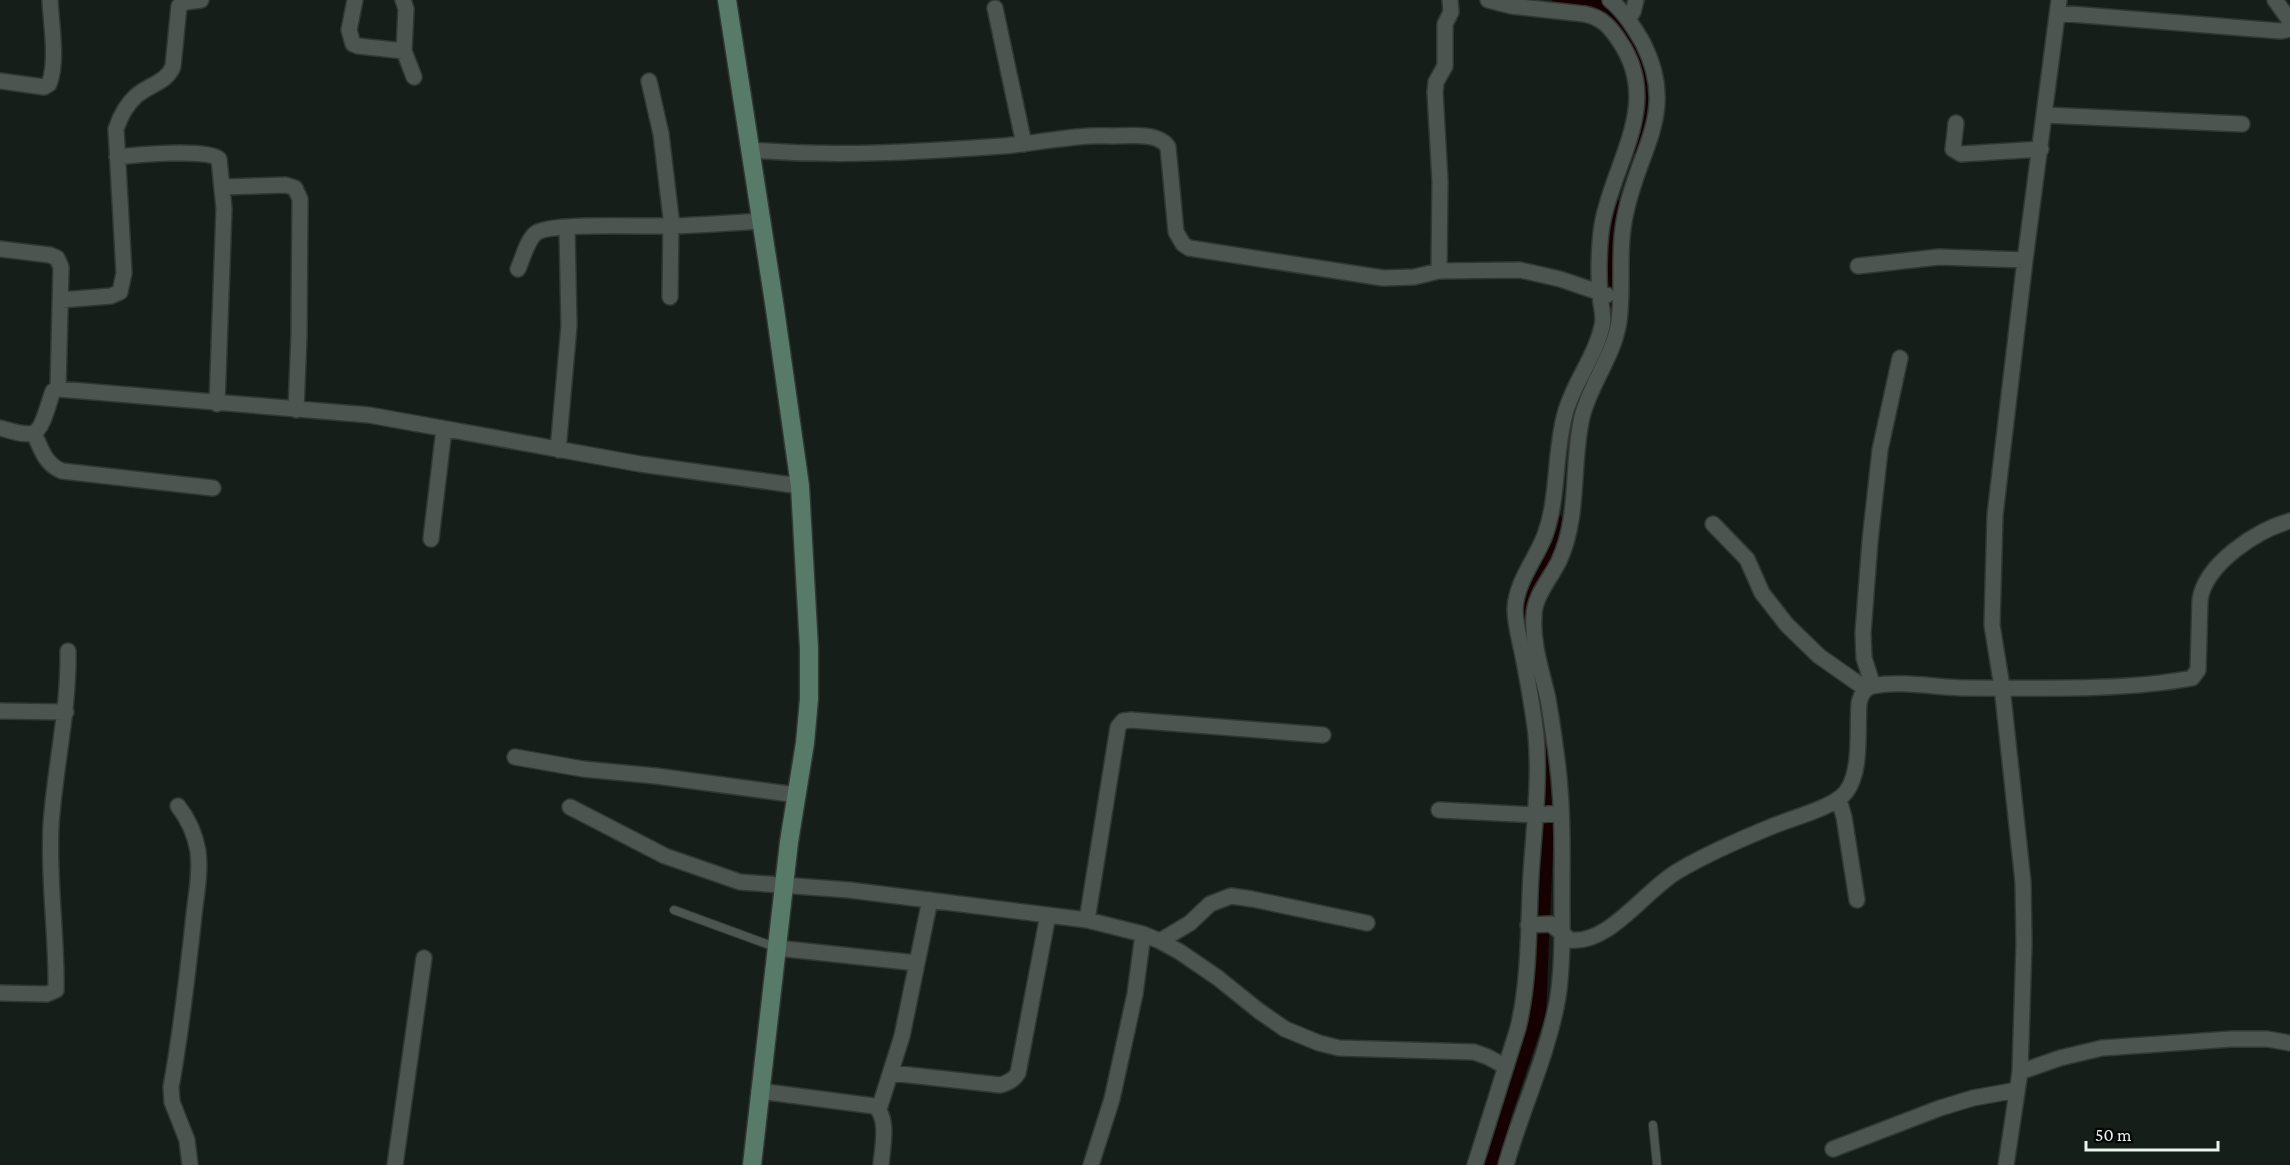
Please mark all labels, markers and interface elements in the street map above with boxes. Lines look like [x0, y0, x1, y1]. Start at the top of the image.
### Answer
scale bar [2086, 1114, 2218, 1152]
text: 50 m [2095, 1125, 2132, 1145]

